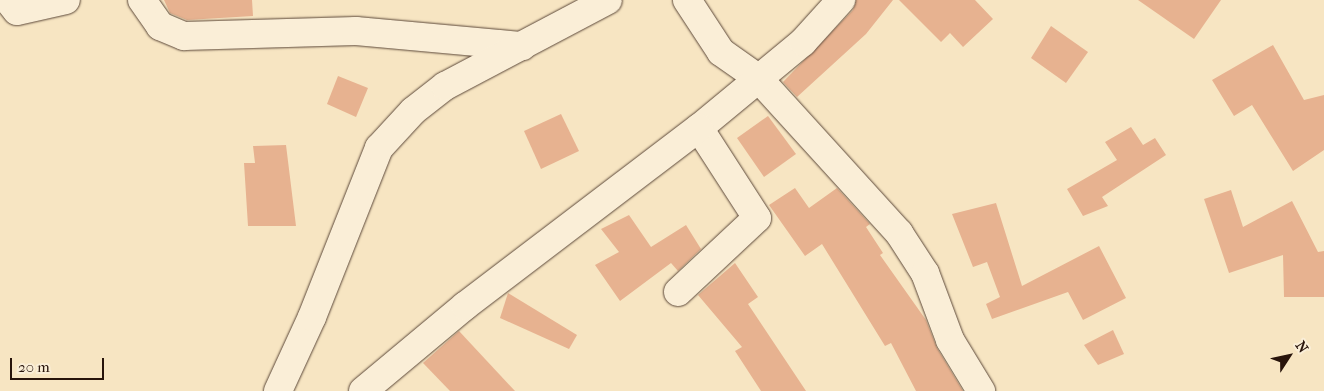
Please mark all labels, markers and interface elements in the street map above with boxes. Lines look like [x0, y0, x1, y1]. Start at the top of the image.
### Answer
north arrow [1264, 331, 1314, 381]
text: N [1292, 338, 1312, 356]
scale bar [12, 348, 106, 380]
text: 20 m [18, 358, 50, 376]

